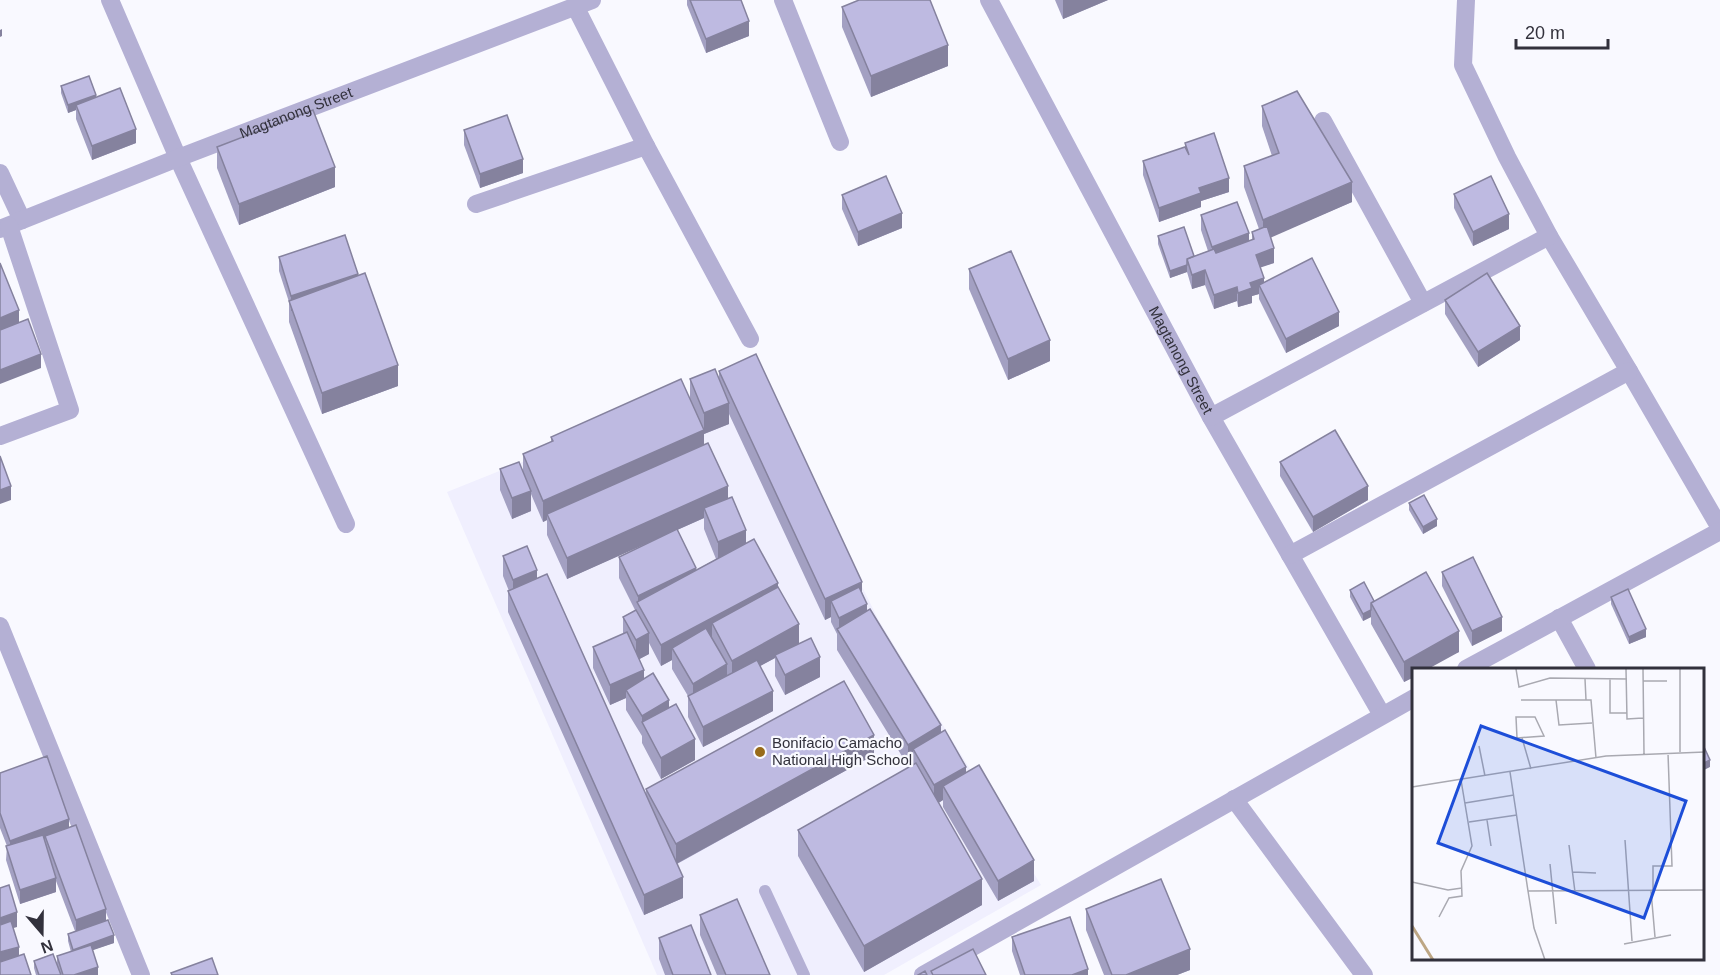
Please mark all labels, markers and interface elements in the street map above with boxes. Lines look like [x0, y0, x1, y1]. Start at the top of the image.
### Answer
scale bar [1516, 12, 1608, 50]
text: 20 m [1525, 23, 1565, 43]
street label: Magtanong Street [237, 83, 355, 142]
street label: Magtanong Street [1146, 303, 1217, 417]
inset map [1412, 668, 1705, 960]
place label: Bonifacio Camacho National High School [772, 734, 912, 768]
marker: Bonifacio Camacho National High School [753, 745, 767, 759]
north arrow [12, 903, 72, 963]
text: N [39, 937, 55, 957]

